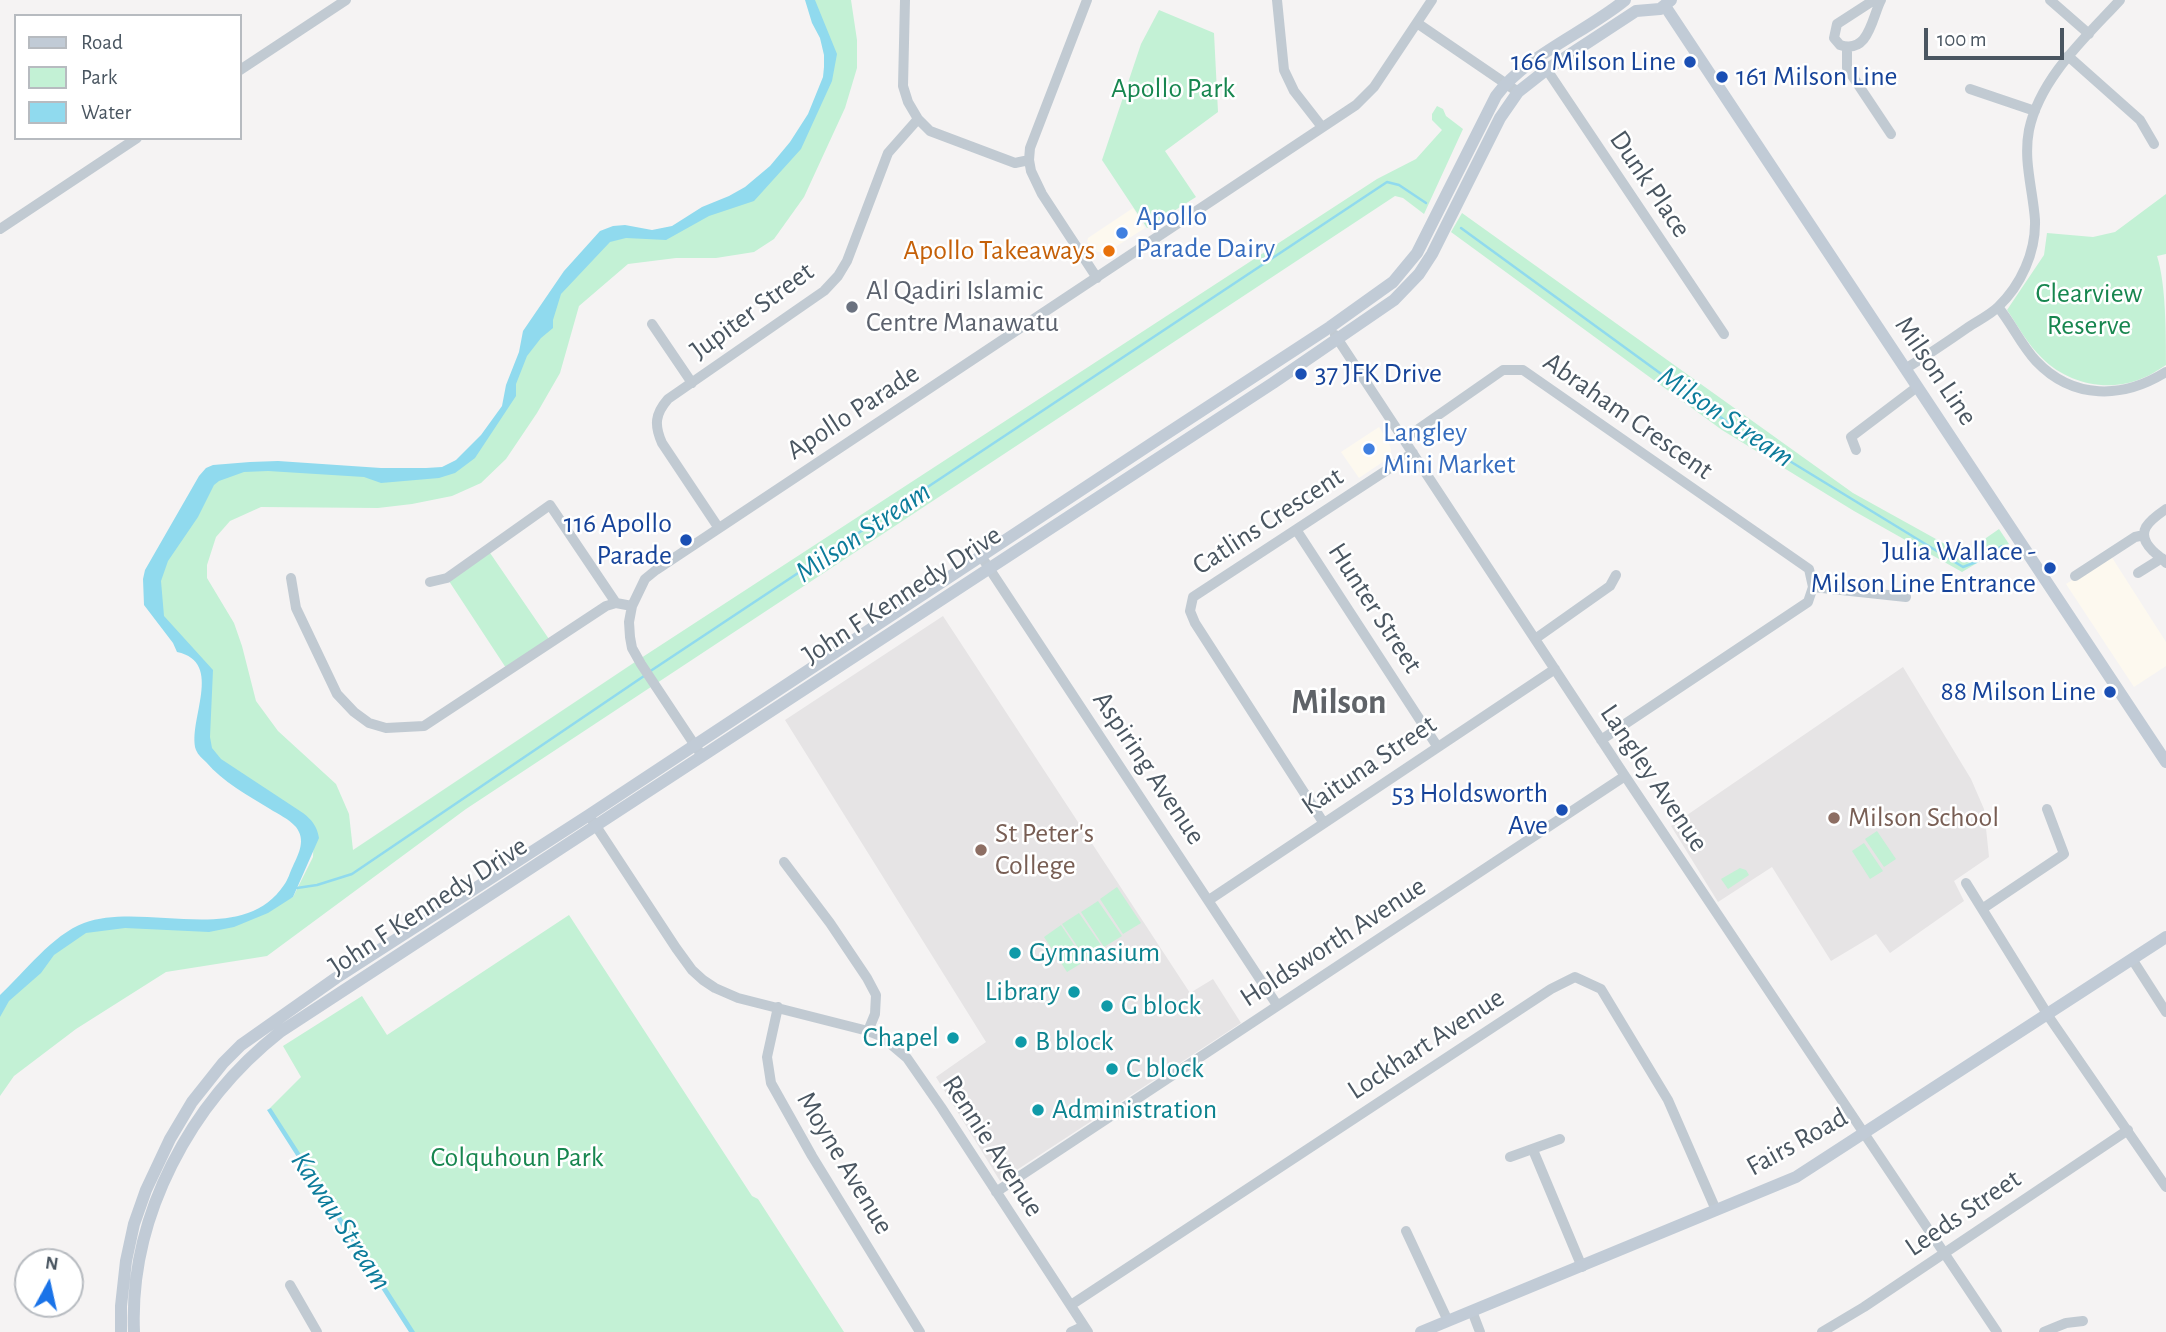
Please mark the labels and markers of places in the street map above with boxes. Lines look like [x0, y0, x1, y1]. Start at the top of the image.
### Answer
place label: 166 Milson Line [1511, 45, 1676, 79]
marker: 166 Milson Line [1682, 54, 1698, 70]
place label: 161 Milson Line [1736, 60, 1898, 94]
marker: 161 Milson Line [1714, 69, 1730, 85]
place label: Apollo Parade Dairy [1136, 200, 1275, 266]
marker: Apollo Parade Dairy [1114, 225, 1130, 241]
place label: Apollo Takeaways [903, 234, 1095, 268]
marker: Apollo Takeaways [1101, 243, 1117, 259]
place label: Al Qadiri Islamic Centre Manawatu [866, 274, 1059, 340]
marker: Al Qadiri Islamic Centre Manawatu [844, 299, 860, 315]
place label: 37 JFK Drive [1315, 357, 1442, 391]
marker: 37 JFK Drive [1293, 366, 1309, 382]
place label: Langley Mini Market [1383, 416, 1515, 482]
marker: Langley Mini Market [1361, 441, 1377, 457]
place label: 116 Apollo Parade [564, 507, 672, 573]
marker: 116 Apollo Parade [678, 532, 694, 548]
place label: Julia Wallace - Milson Line Entrance [1811, 535, 2036, 601]
marker: Julia Wallace - Milson Line Entrance [2042, 560, 2058, 576]
place label: 88 Milson Line [1940, 675, 2096, 709]
marker: 88 Milson Line [2102, 684, 2118, 700]
place label: 53 Holdsworth Ave [1392, 777, 1548, 843]
place label: Milson School [1848, 801, 1999, 835]
marker: 53 Holdsworth Ave [1554, 802, 1570, 818]
marker: Milson School [1826, 810, 1842, 826]
place label: St Peter's College [995, 817, 1094, 883]
marker: St Peter's College [973, 842, 989, 858]
place label: Gymnasium [1029, 936, 1160, 970]
marker: Gymnasium [1007, 945, 1023, 961]
place label: Library [985, 975, 1060, 1009]
marker: Library [1066, 984, 1082, 1000]
place label: G block [1121, 989, 1201, 1023]
marker: G block [1099, 998, 1115, 1014]
place label: Chapel [863, 1021, 939, 1055]
place label: B block [1035, 1025, 1113, 1059]
marker: Chapel [945, 1030, 961, 1046]
marker: B block [1013, 1034, 1029, 1050]
place label: C block [1126, 1052, 1204, 1086]
marker: C block [1104, 1061, 1120, 1077]
place label: Administration [1052, 1093, 1217, 1127]
marker: Administration [1030, 1102, 1046, 1118]

